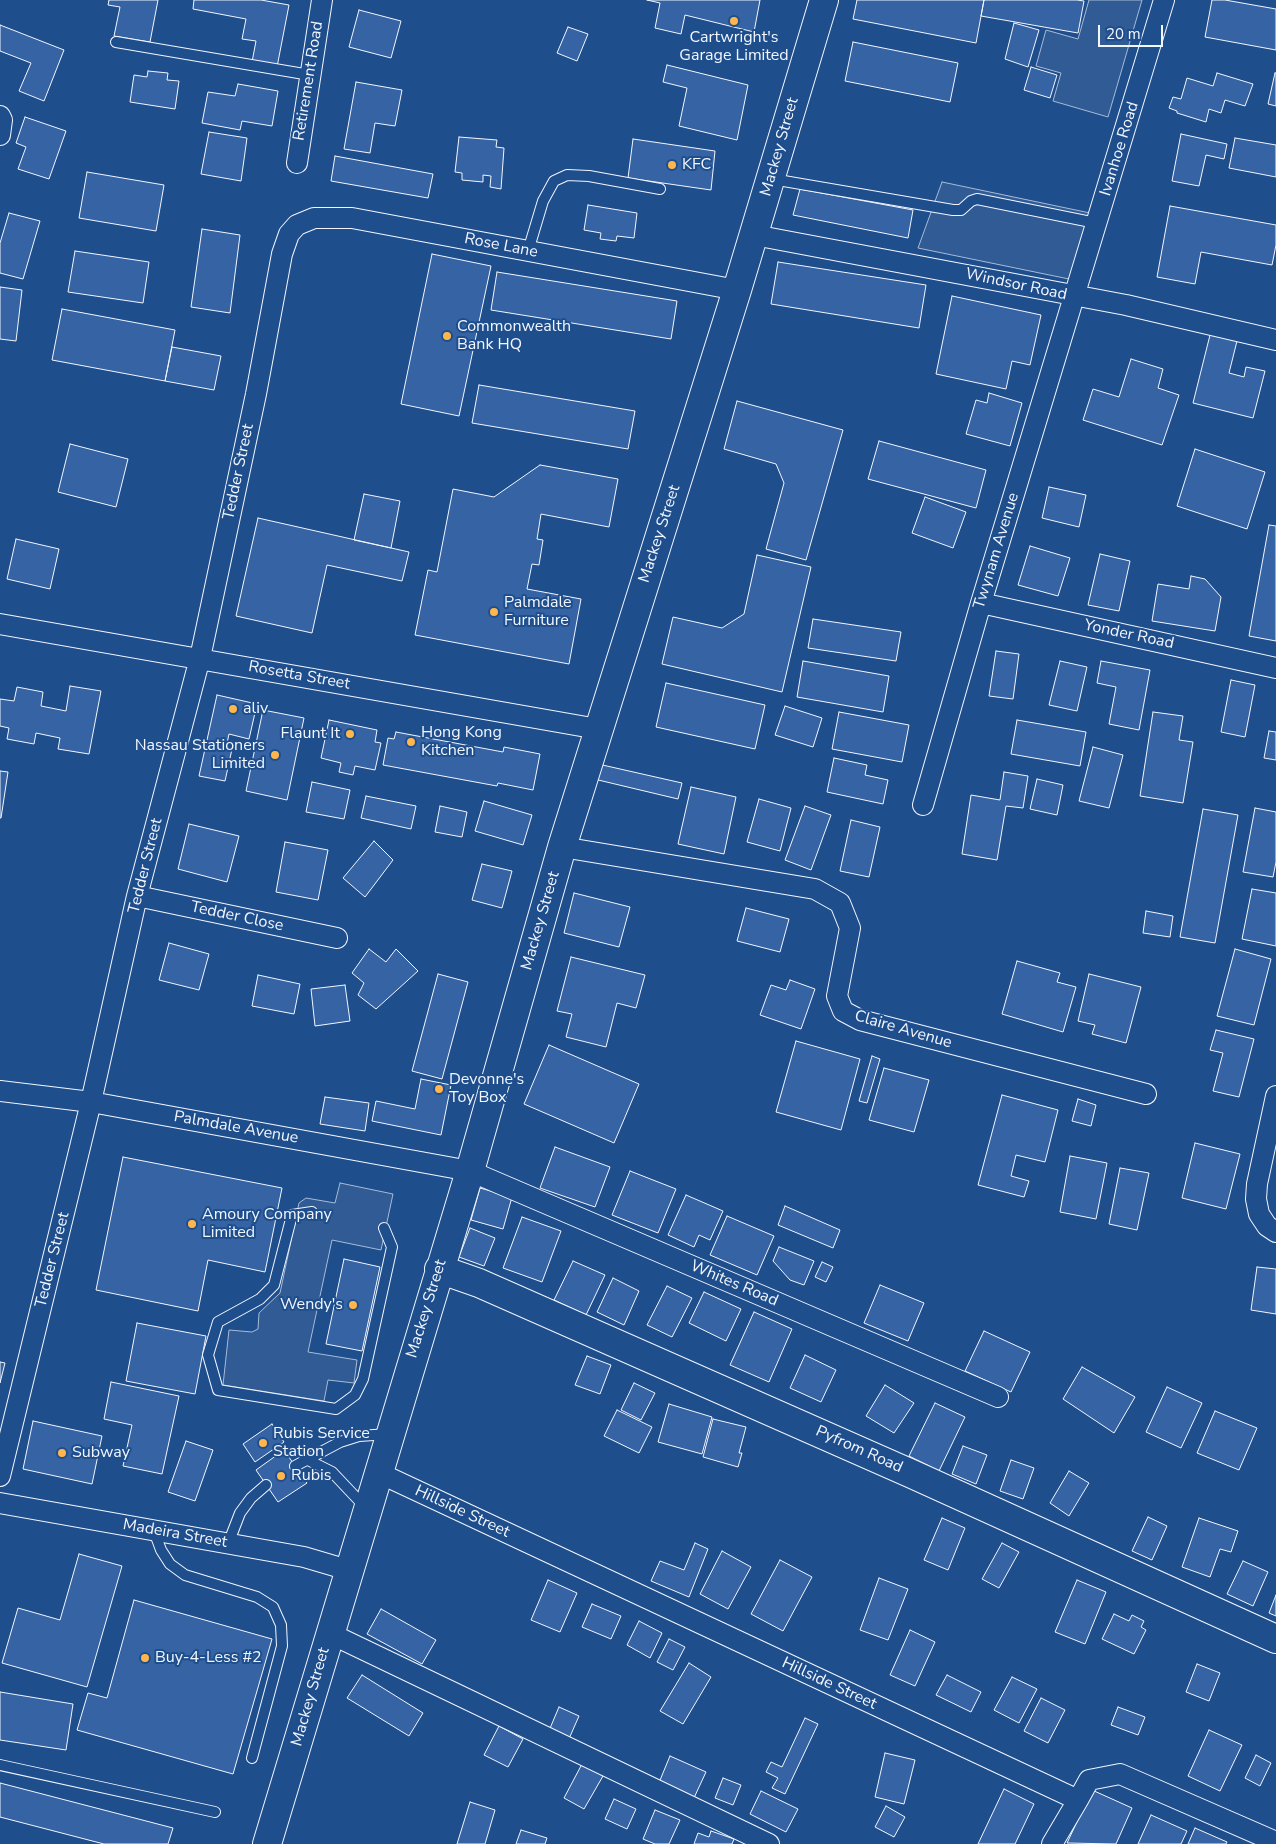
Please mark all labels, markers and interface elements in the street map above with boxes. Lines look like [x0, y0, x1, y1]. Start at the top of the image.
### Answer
marker: Cartwright's Garage Limited [728, 15, 740, 27]
scale bar [1101, 15, 1166, 47]
street label: Retirement Road [290, 20, 328, 142]
text: 20 m [1106, 24, 1141, 44]
place label: Cartwright's Garage Limited [679, 28, 789, 66]
street label: Mackey Street [757, 95, 803, 199]
street label: Ivanhoe Road [1097, 100, 1143, 198]
place label: KFC [682, 155, 711, 175]
marker: KFC [666, 159, 678, 171]
street label: Rose Lane [463, 229, 539, 263]
street label: Windsor Road [963, 265, 1069, 305]
place label: Commonwealth Bank HQ [457, 317, 571, 355]
marker: Commonwealth Bank HQ [441, 330, 453, 342]
street label: Tedder Street [219, 422, 259, 522]
street label: Mackey Street [635, 483, 685, 585]
street label: Twynam Avenue [970, 491, 1024, 611]
place label: Palmdale Furniture [504, 593, 572, 631]
marker: Palmdale Furniture [488, 606, 500, 618]
street label: Yonder Road [1082, 616, 1176, 654]
street label: Rosetta Street [247, 658, 351, 694]
place label: aliv [243, 699, 268, 719]
marker: aliv [227, 703, 239, 715]
place label: Hong Kong Kitchen [421, 723, 502, 761]
place label: Flaunt It [281, 724, 340, 744]
marker: Flaunt It [344, 728, 356, 740]
place label: Nassau Stationers Limited [135, 736, 265, 774]
marker: Hong Kong Kitchen [405, 736, 417, 748]
marker: Nassau Stationers Limited [269, 749, 281, 761]
street label: Tedder Street [125, 816, 167, 916]
street label: Mackey Street [518, 869, 564, 973]
street label: Tedder Close [189, 898, 285, 936]
street label: Claire Avenue [852, 1007, 954, 1053]
place label: Devonne's Toy Box [449, 1070, 524, 1108]
marker: Devonne's Toy Box [433, 1083, 445, 1095]
street label: Palmdale Avenue [172, 1108, 300, 1148]
place label: Amoury Company Limited [202, 1205, 332, 1243]
street label: Tedder Street [32, 1210, 74, 1310]
marker: Amoury Company Limited [186, 1218, 198, 1230]
street label: Whites Road [687, 1257, 781, 1311]
street label: Mackey Street [403, 1258, 451, 1360]
place label: Wendy's [280, 1295, 343, 1315]
marker: Wendy's [347, 1299, 359, 1311]
street label: Pyfrom Road [812, 1422, 906, 1478]
place label: Rubis Service Station [273, 1424, 370, 1462]
marker: Rubis Service Station [257, 1437, 269, 1449]
place label: Subway [72, 1443, 130, 1463]
marker: Subway [56, 1447, 68, 1459]
place label: Rubis [291, 1466, 331, 1486]
marker: Rubis [275, 1470, 287, 1482]
street label: Hillside Street [412, 1482, 512, 1542]
street label: Madeira Street [121, 1515, 229, 1553]
street label: Mackey Street [288, 1645, 334, 1749]
place label: Buy-4-Less #2 [155, 1648, 262, 1668]
marker: Buy-4-Less #2 [139, 1652, 151, 1664]
street label: Hillside Street [779, 1654, 879, 1714]

